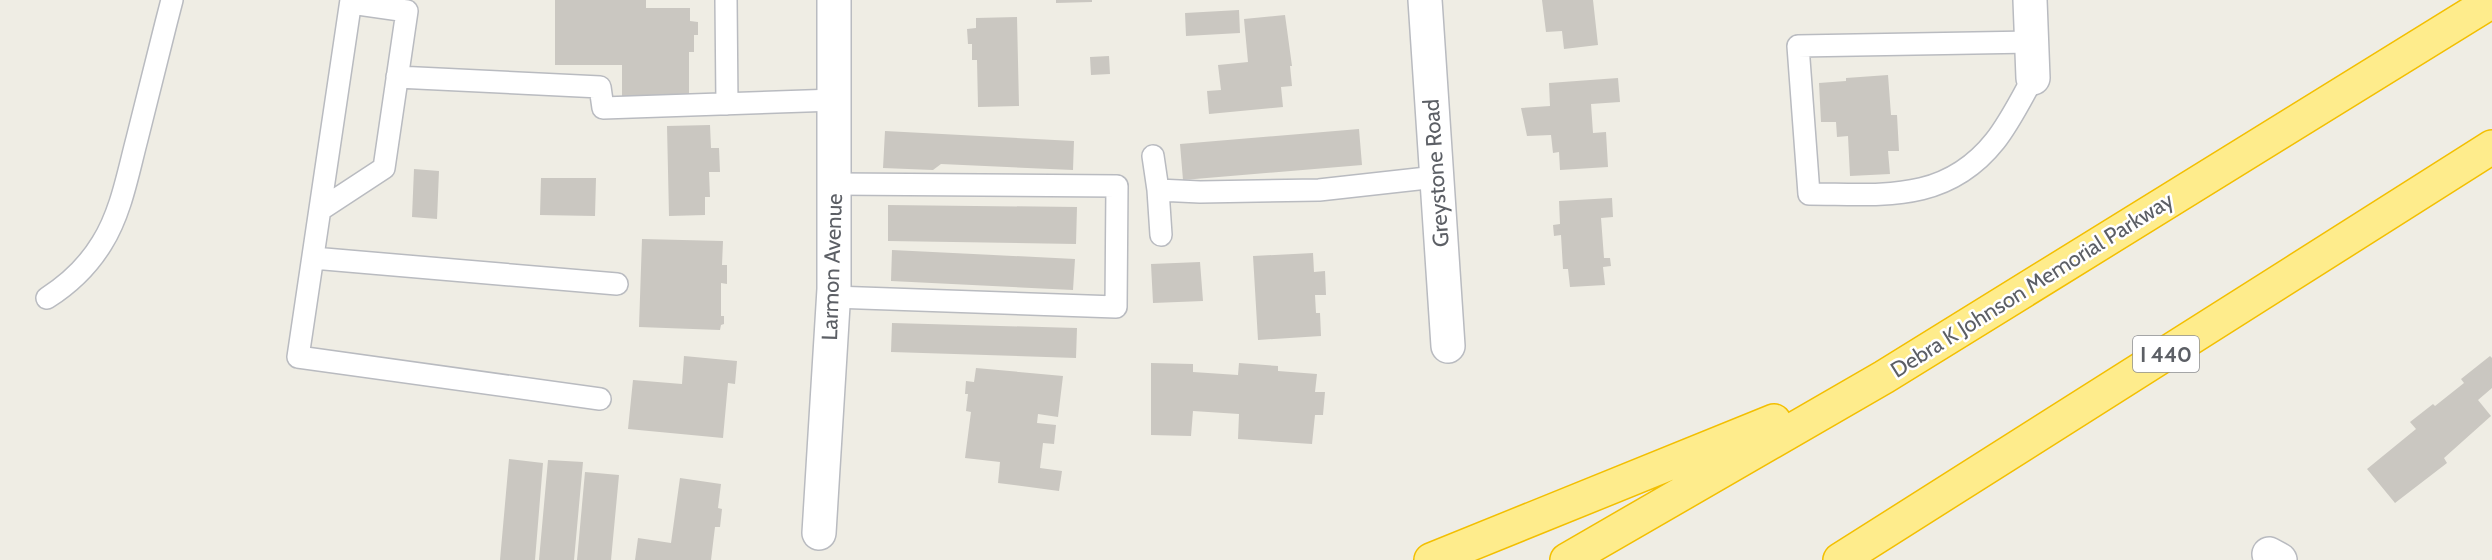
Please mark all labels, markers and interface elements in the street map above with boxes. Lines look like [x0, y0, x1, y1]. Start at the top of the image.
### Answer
street label: Greystone Road [1417, 98, 1455, 248]
street label: Debra K Johnson Memorial Parkway [1886, 187, 2178, 383]
street label: Larmon Avenue [816, 193, 848, 341]
road number: I 440 [2133, 336, 2199, 372]

